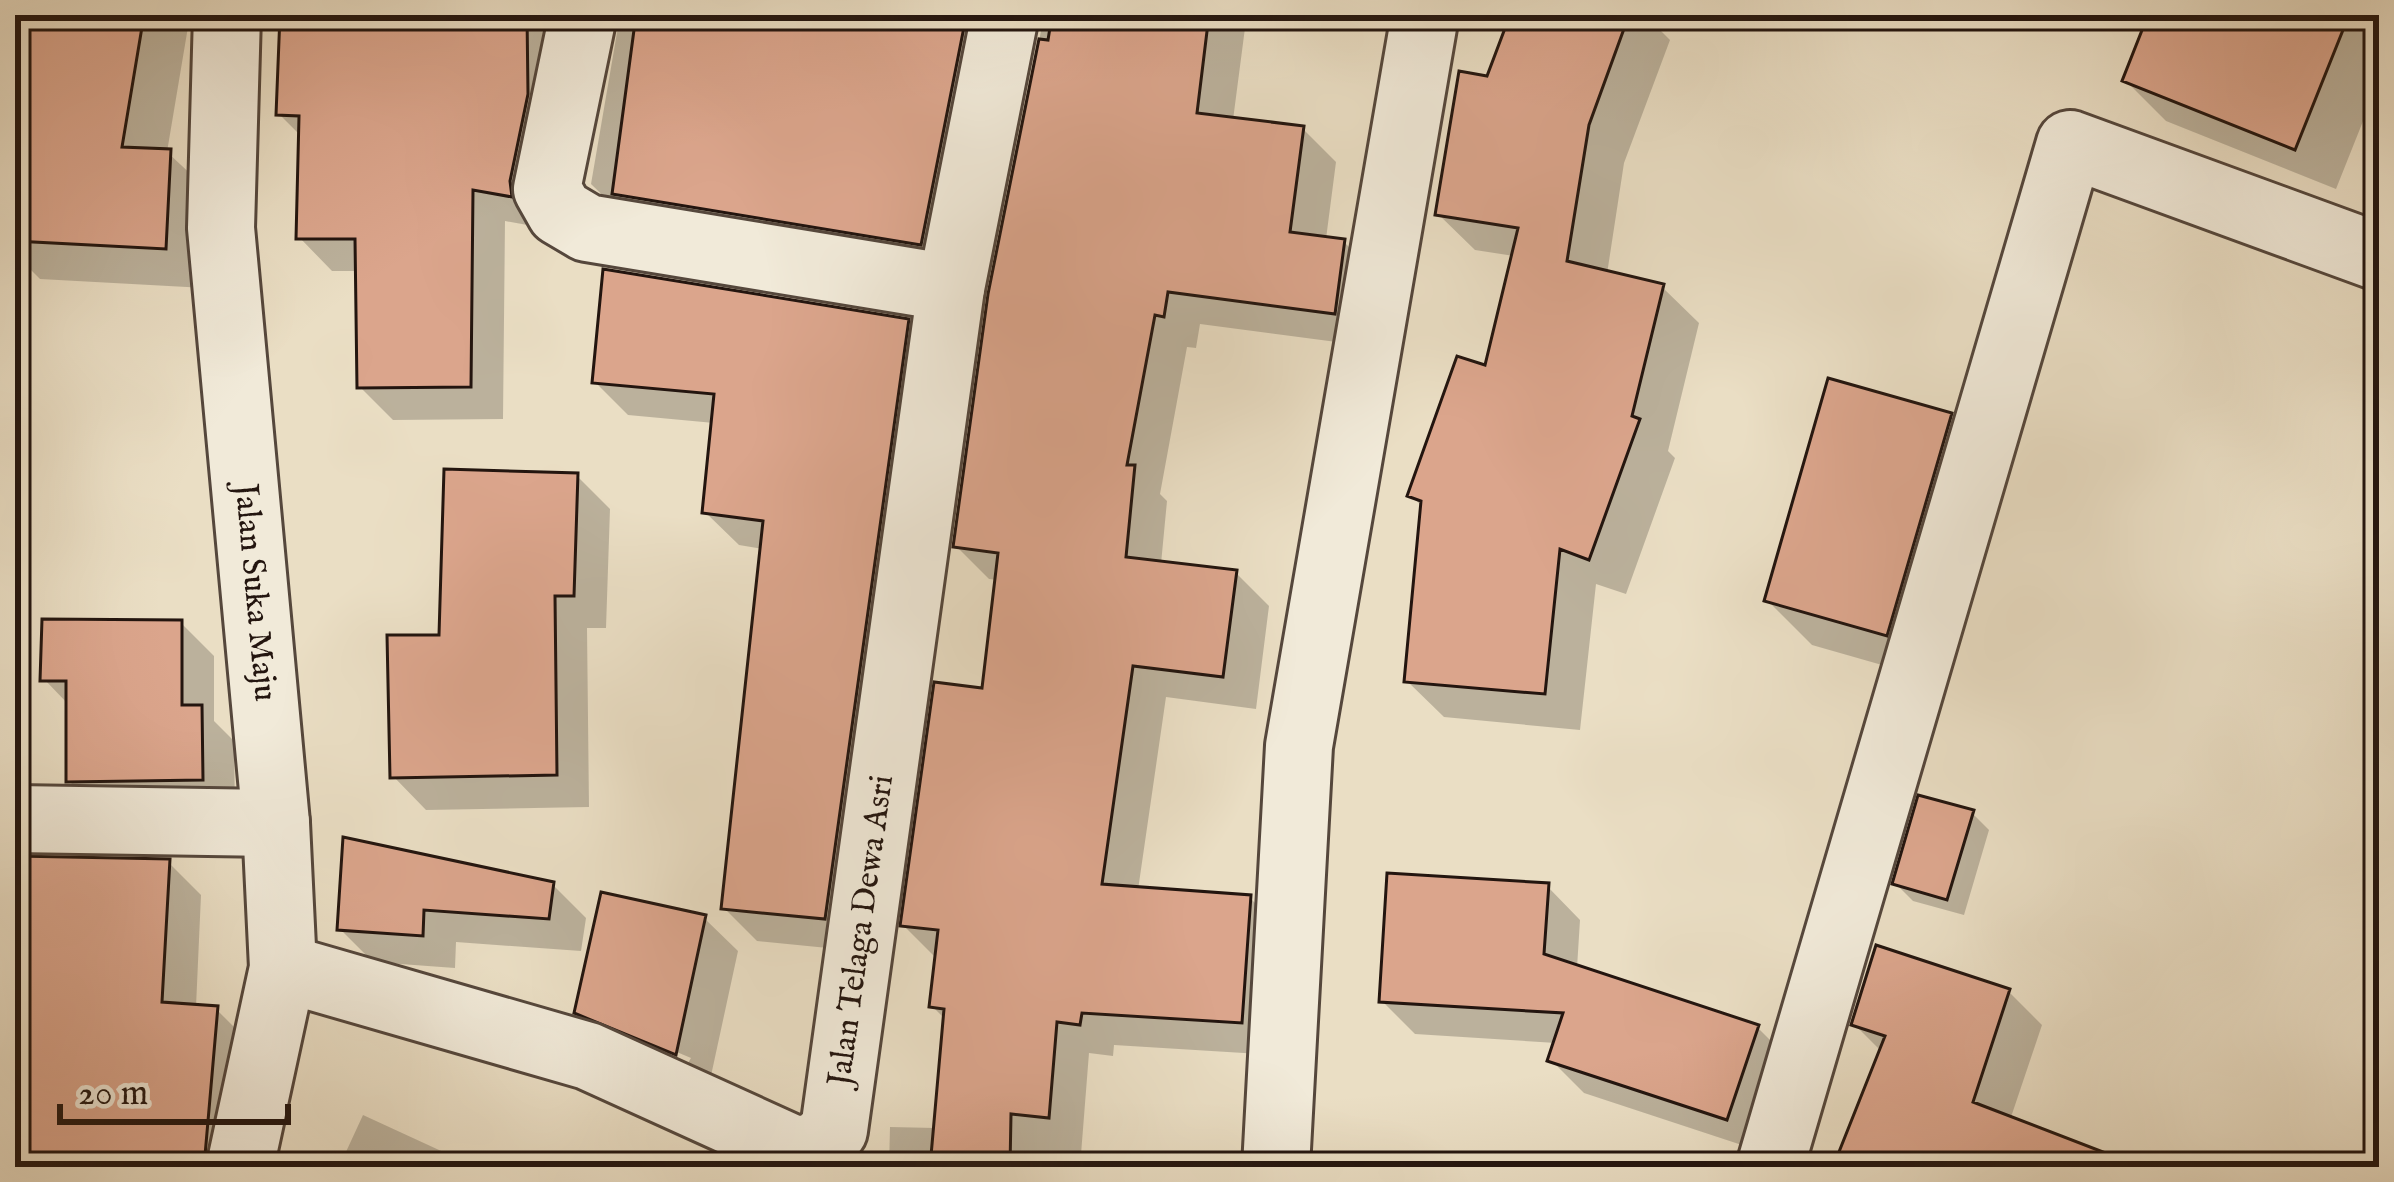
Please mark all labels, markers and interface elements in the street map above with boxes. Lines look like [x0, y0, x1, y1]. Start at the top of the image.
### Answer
street label: Jalan Suka Maju [223, 478, 286, 703]
street label: Jalan Telaga Dewa Asri [819, 772, 904, 1093]
scale bar [60, 1050, 288, 1124]
text: 20 m [78, 1071, 148, 1117]

